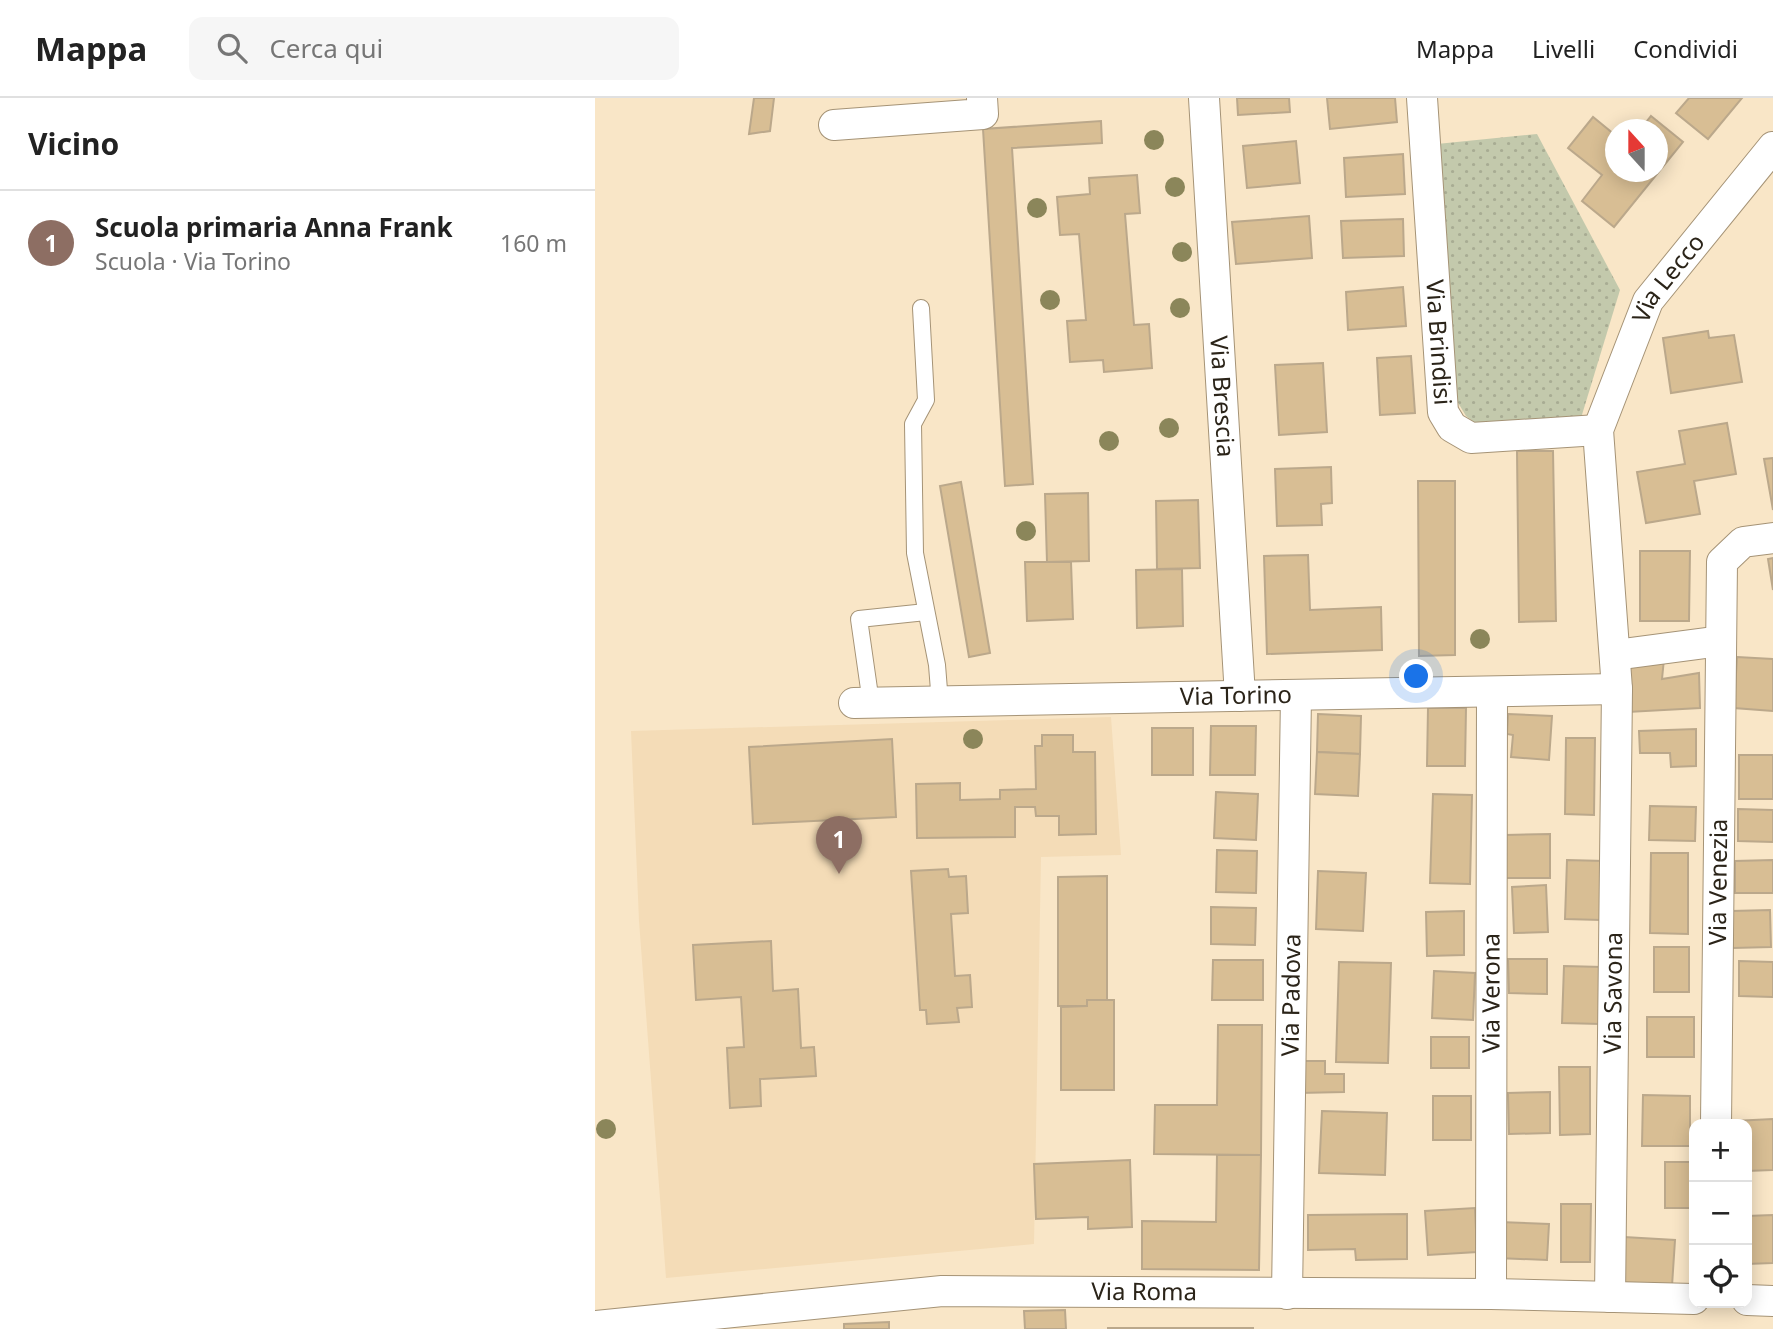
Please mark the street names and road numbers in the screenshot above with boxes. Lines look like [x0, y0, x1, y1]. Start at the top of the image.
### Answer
street label: Via Lecco [1623, 226, 1711, 327]
street label: Via Brindisi [1419, 279, 1460, 406]
street label: Via Brescia [1203, 335, 1244, 458]
street label: Via Torino [1180, 677, 1292, 712]
street label: Via Venezia [1700, 818, 1734, 946]
street label: Via Savona [1595, 932, 1629, 1054]
street label: Via Padova [1273, 933, 1307, 1057]
street label: Via Verona [1473, 933, 1507, 1053]
street label: Via Roma [1091, 1274, 1197, 1307]

